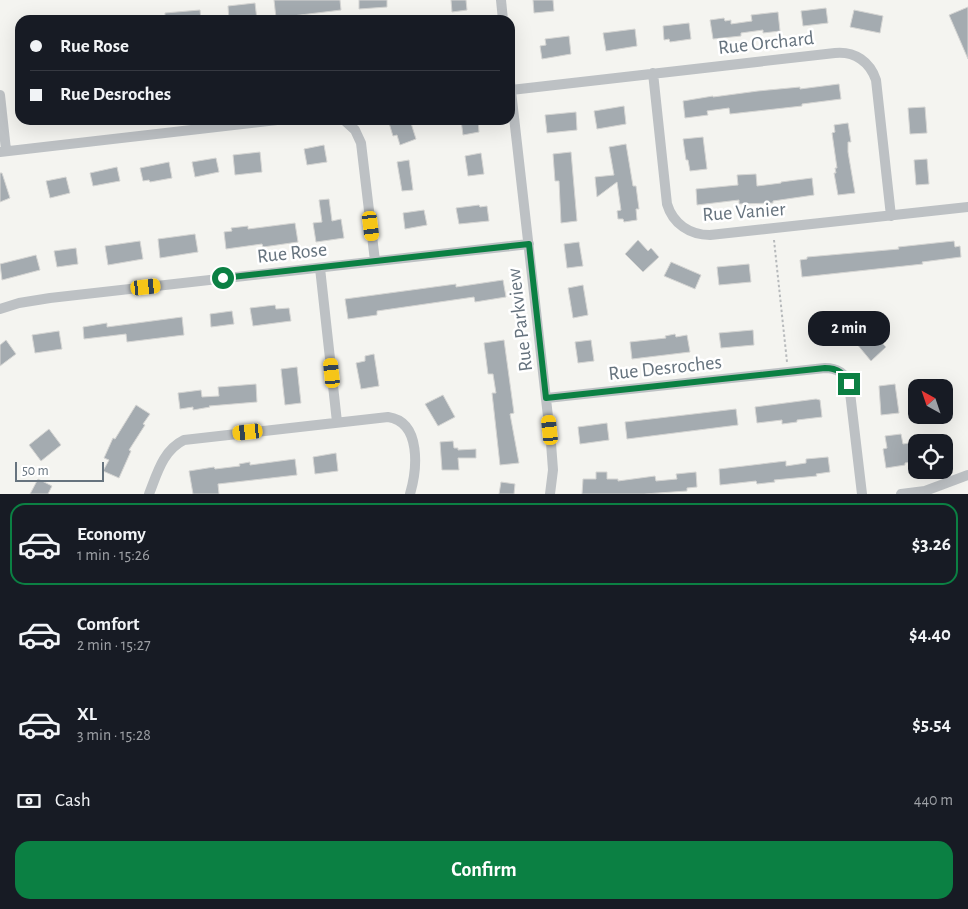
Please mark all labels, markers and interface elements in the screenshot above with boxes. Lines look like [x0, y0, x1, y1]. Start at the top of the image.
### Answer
street label: Rue Orchard [717, 28, 815, 58]
text: Rue Rose [60, 37, 129, 56]
text: Rue Desroches [60, 85, 171, 104]
street label: Rue Vanier [702, 199, 787, 225]
car [361, 210, 380, 242]
street label: Rue Rose [256, 239, 328, 267]
route start [212, 267, 234, 289]
street label: Rue Parkview [504, 267, 536, 373]
car [130, 278, 161, 296]
callout: 2 min [808, 312, 890, 346]
text: 2 min [831, 320, 867, 336]
street label: Rue Desroches [607, 352, 723, 384]
car [322, 357, 341, 389]
route end [838, 373, 860, 395]
north arrow [908, 379, 952, 424]
map controls [908, 379, 953, 479]
car [540, 414, 559, 446]
car [232, 423, 263, 441]
button: locate [908, 434, 953, 479]
scale bar [15, 459, 104, 482]
text: 50 m [22, 464, 49, 478]
icon: car [17, 522, 62, 567]
text: Economy [77, 525, 146, 544]
text: $3.26 [912, 535, 951, 554]
text: 1 min · 15:26 [77, 547, 150, 563]
icon: car [17, 612, 62, 657]
text: Comfort [77, 615, 139, 634]
text: $4.40 [909, 625, 951, 644]
text: 2 min · 15:27 [77, 637, 151, 653]
icon: car [17, 702, 62, 747]
text: XL [77, 705, 97, 724]
text: $5.54 [912, 715, 951, 734]
text: 3 min · 15:28 [77, 727, 151, 743]
icon: cash [15, 787, 43, 815]
text: Cash [55, 791, 91, 810]
text: 440 m [914, 792, 953, 808]
button: Confirm [15, 841, 953, 899]

